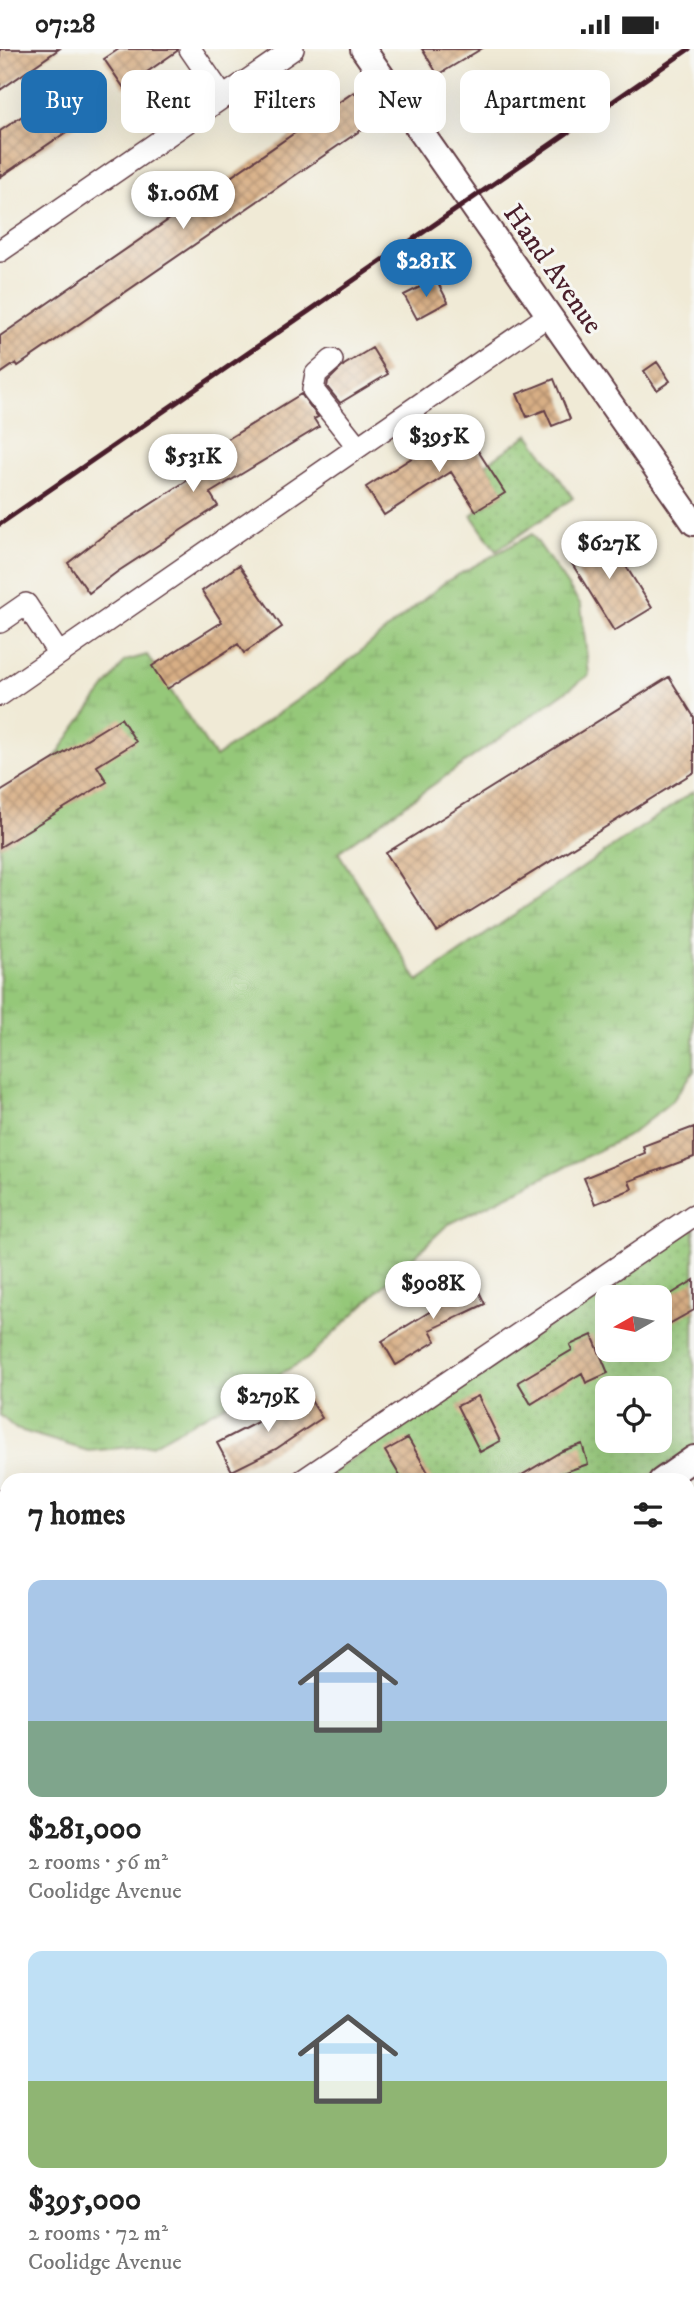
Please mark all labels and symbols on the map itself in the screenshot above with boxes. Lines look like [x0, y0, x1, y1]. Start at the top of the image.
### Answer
pin: $1.06M [126, 171, 240, 231]
street label: Hand Avenue [495, 197, 611, 341]
pin: $281K [377, 239, 475, 299]
pin: $395K [390, 415, 488, 474]
pin: $531K [144, 435, 242, 494]
pin: $627K [560, 521, 658, 581]
pin: $908K [384, 1261, 482, 1321]
north arrow [595, 1285, 672, 1361]
pin: $279K [219, 1375, 317, 1434]

